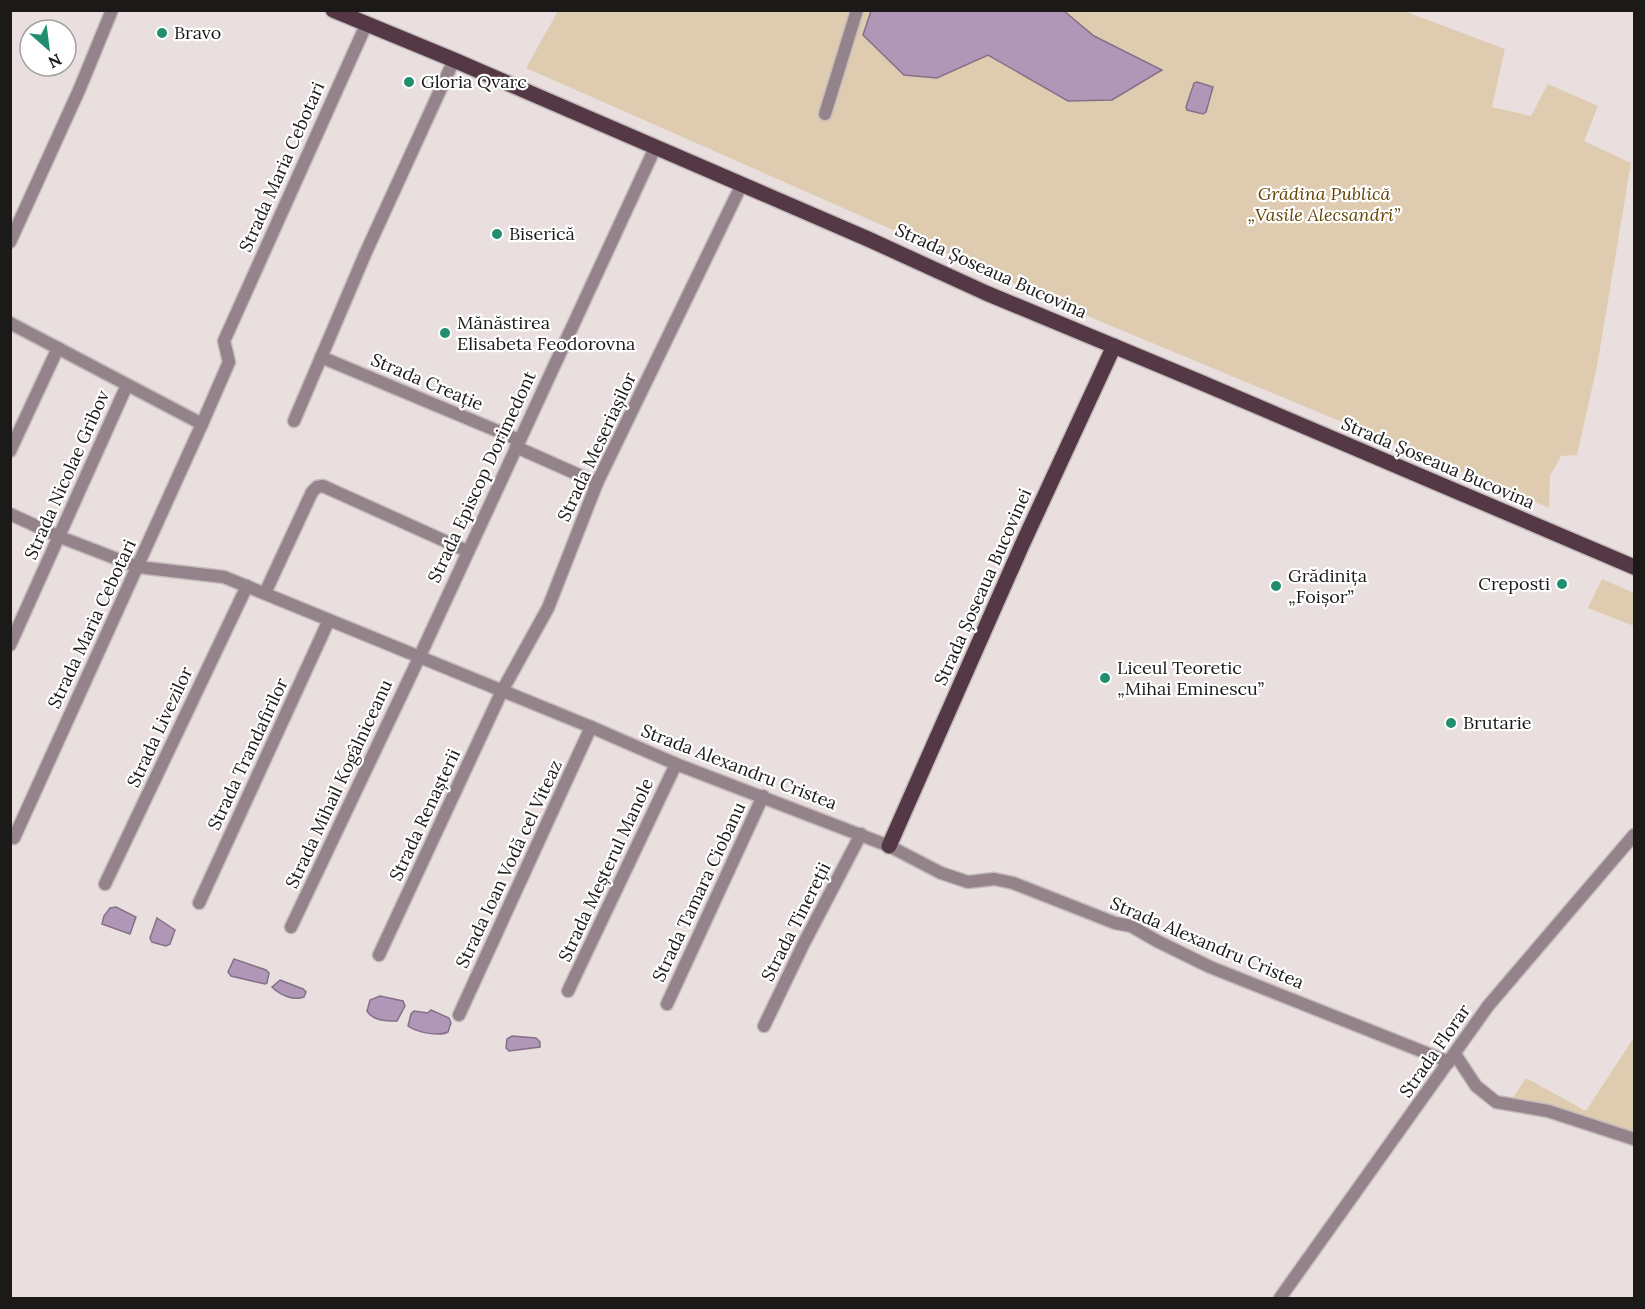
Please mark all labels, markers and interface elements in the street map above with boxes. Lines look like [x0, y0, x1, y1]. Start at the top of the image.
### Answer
north arrow [18, 18, 78, 78]
place label: Bravo [174, 21, 221, 44]
marker: Bravo [155, 26, 169, 40]
text: N [45, 50, 65, 73]
place label: Gloria Qvarc [421, 70, 527, 93]
marker: Gloria Qvarc [402, 75, 416, 89]
street label: Strada Maria Cebotari [234, 78, 329, 256]
park label: Grădina Publică „Vasile Alecsandri” [1248, 182, 1401, 226]
street label: Strada Șoseaua Bucovina [892, 218, 1091, 323]
place label: Biserică [509, 222, 575, 245]
marker: Biserică [490, 227, 504, 241]
place label: Mănăstirea Elisabeta Feodorovna [457, 311, 635, 355]
marker: Mănăstirea Elisabeta Feodorovna [438, 326, 452, 340]
street label: Strada Creație [368, 348, 487, 416]
street label: Strada Episcop Dorimedont [422, 367, 541, 586]
street label: Strada Meseriașilor [552, 368, 641, 525]
street label: Strada Nicolae Gribov [19, 386, 115, 563]
street label: Strada Șoseaua Bucovina [1338, 411, 1538, 514]
street label: Strada Șoseaua Bucovinei [929, 485, 1036, 689]
street label: Strada Maria Cebotari [42, 536, 141, 712]
place label: Grădinița „Foișor” [1288, 564, 1367, 608]
place label: Creposti [1478, 572, 1550, 595]
marker: Creposti [1555, 577, 1569, 591]
marker: Grădinița „Foișor” [1269, 579, 1283, 593]
place label: Liceul Teoretic „Mihai Eminescu” [1117, 656, 1264, 700]
street label: Strada Livezilor [122, 663, 198, 791]
marker: Liceul Teoretic „Mihai Eminescu” [1098, 671, 1112, 685]
street label: Strada Trandafirilor [202, 674, 293, 834]
street label: Strada Mihail Kogâlniceanu [280, 675, 397, 892]
place label: Brutarie [1463, 711, 1532, 734]
marker: Brutarie [1444, 716, 1458, 730]
street label: Strada Alexandru Cristea [638, 718, 840, 815]
street label: Strada Renașterii [384, 745, 465, 884]
street label: Strada Ioan Vodă cel Viteaz [450, 756, 567, 972]
street label: Strada Meșterul Manole [553, 774, 658, 965]
street label: Strada Tamara Ciobanu [647, 798, 750, 985]
street label: Strada Tinereții [756, 858, 835, 985]
street label: Strada Alexandru Cristea [1107, 891, 1308, 994]
street label: Strada Florar [1394, 999, 1475, 1102]

